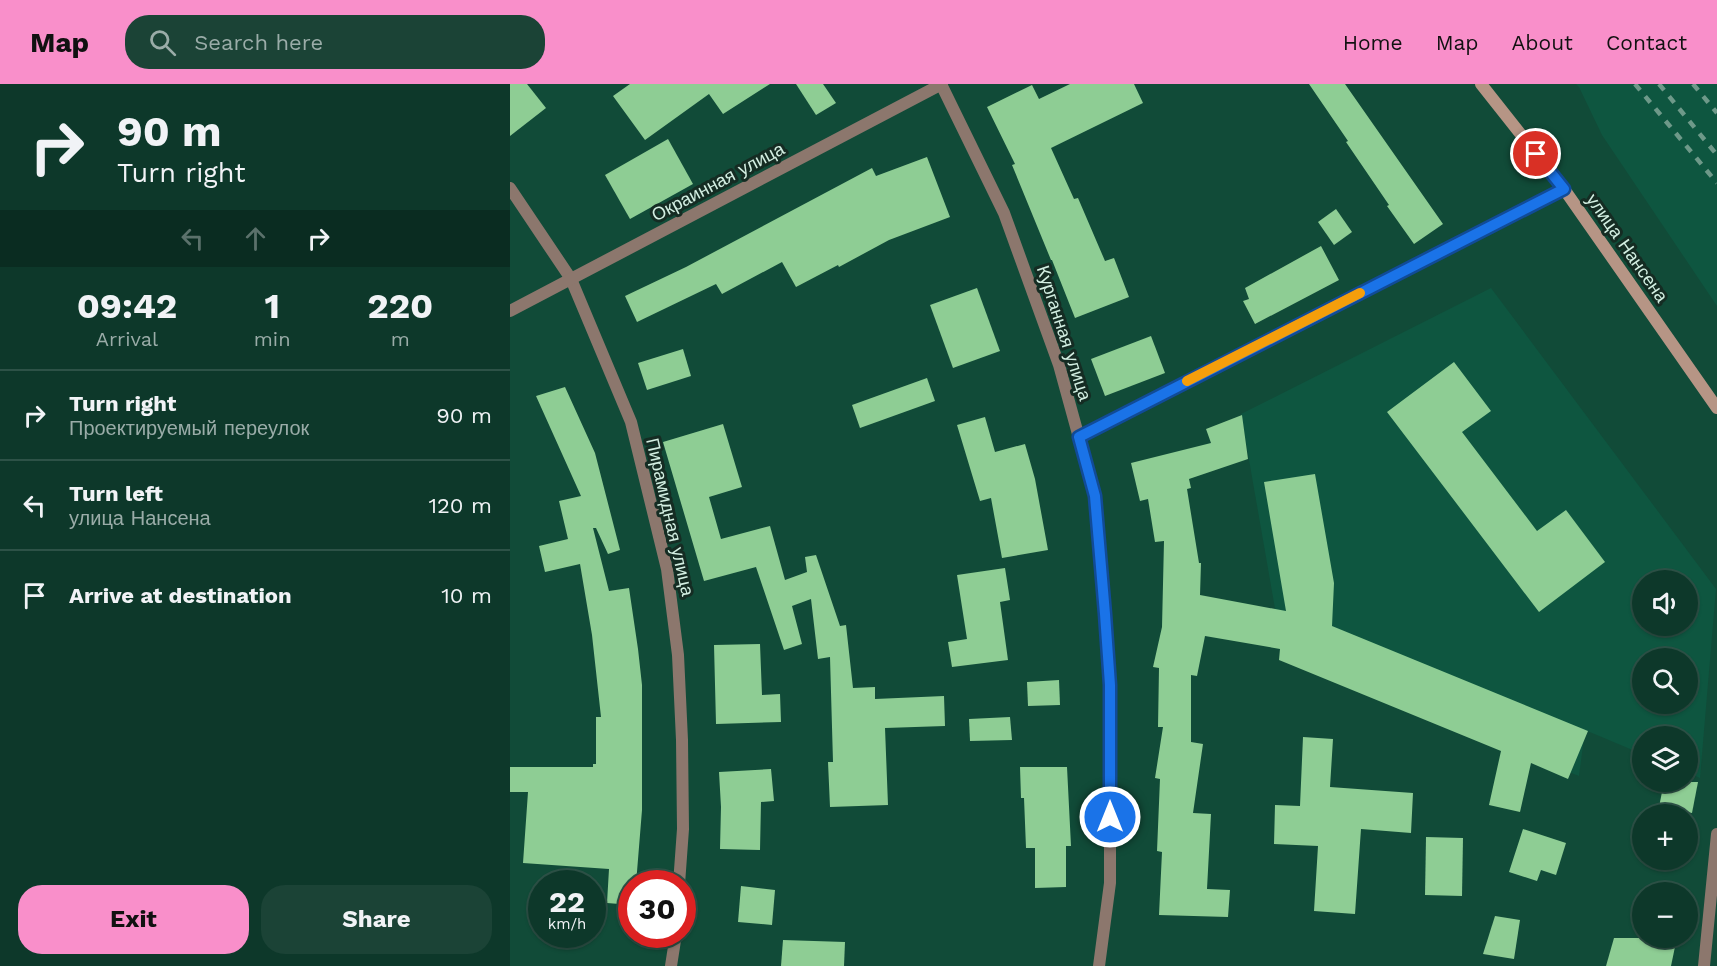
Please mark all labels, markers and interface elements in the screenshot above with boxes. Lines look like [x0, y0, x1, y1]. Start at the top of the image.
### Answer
search box [125, 15, 545, 69]
text: Map [30, 26, 89, 59]
icon: search [146, 26, 179, 59]
text: Search here [194, 30, 323, 55]
text: Home [1343, 30, 1403, 55]
text: Map [1436, 30, 1479, 55]
text: About [1512, 30, 1573, 55]
text: Contact [1606, 30, 1687, 55]
text: 90 m [117, 107, 221, 156]
icon: right [18, 108, 96, 186]
pin [1510, 128, 1561, 179]
street label: Окраинная улица [648, 137, 789, 225]
icon: arrive [1519, 137, 1552, 170]
text: Turn right [117, 157, 246, 189]
street label: улица Нансена [1582, 189, 1673, 307]
icon: left [176, 222, 209, 255]
icon: ahead [239, 222, 272, 255]
icon: right [302, 222, 335, 255]
street label: Курганная улица [1033, 263, 1097, 404]
text: 09:42 [77, 285, 177, 327]
text: 1 [264, 285, 280, 327]
text: 220 [367, 285, 433, 327]
text: Arrival [96, 327, 158, 351]
text: min [254, 327, 291, 351]
text: m [391, 327, 410, 351]
text: Turn right [69, 391, 176, 416]
icon: right [18, 399, 51, 432]
text: 90 m [436, 403, 492, 428]
text: Проектируемый переулок [69, 416, 309, 440]
street label: Пирамидная улица [642, 436, 699, 599]
text: Turn left [69, 481, 163, 506]
icon: left [18, 489, 51, 522]
text: 120 m [428, 493, 492, 518]
text: улица Нансена [69, 506, 211, 530]
map controls [1632, 570, 1698, 948]
button: sound [1632, 570, 1698, 636]
icon: arrive [18, 579, 51, 612]
text: Arrive at destination [69, 583, 292, 608]
text: 10 m [441, 583, 492, 608]
button: search [1632, 648, 1698, 714]
button: layers [1632, 726, 1698, 792]
position arrow [1078, 785, 1142, 849]
button: + [1632, 804, 1698, 870]
speed limit sign: 30 [618, 870, 696, 948]
button: − [1632, 882, 1698, 948]
text: 22 [549, 884, 585, 919]
button: Exit [18, 885, 249, 954]
button: Share [261, 885, 492, 954]
text: km/h [548, 915, 586, 933]

